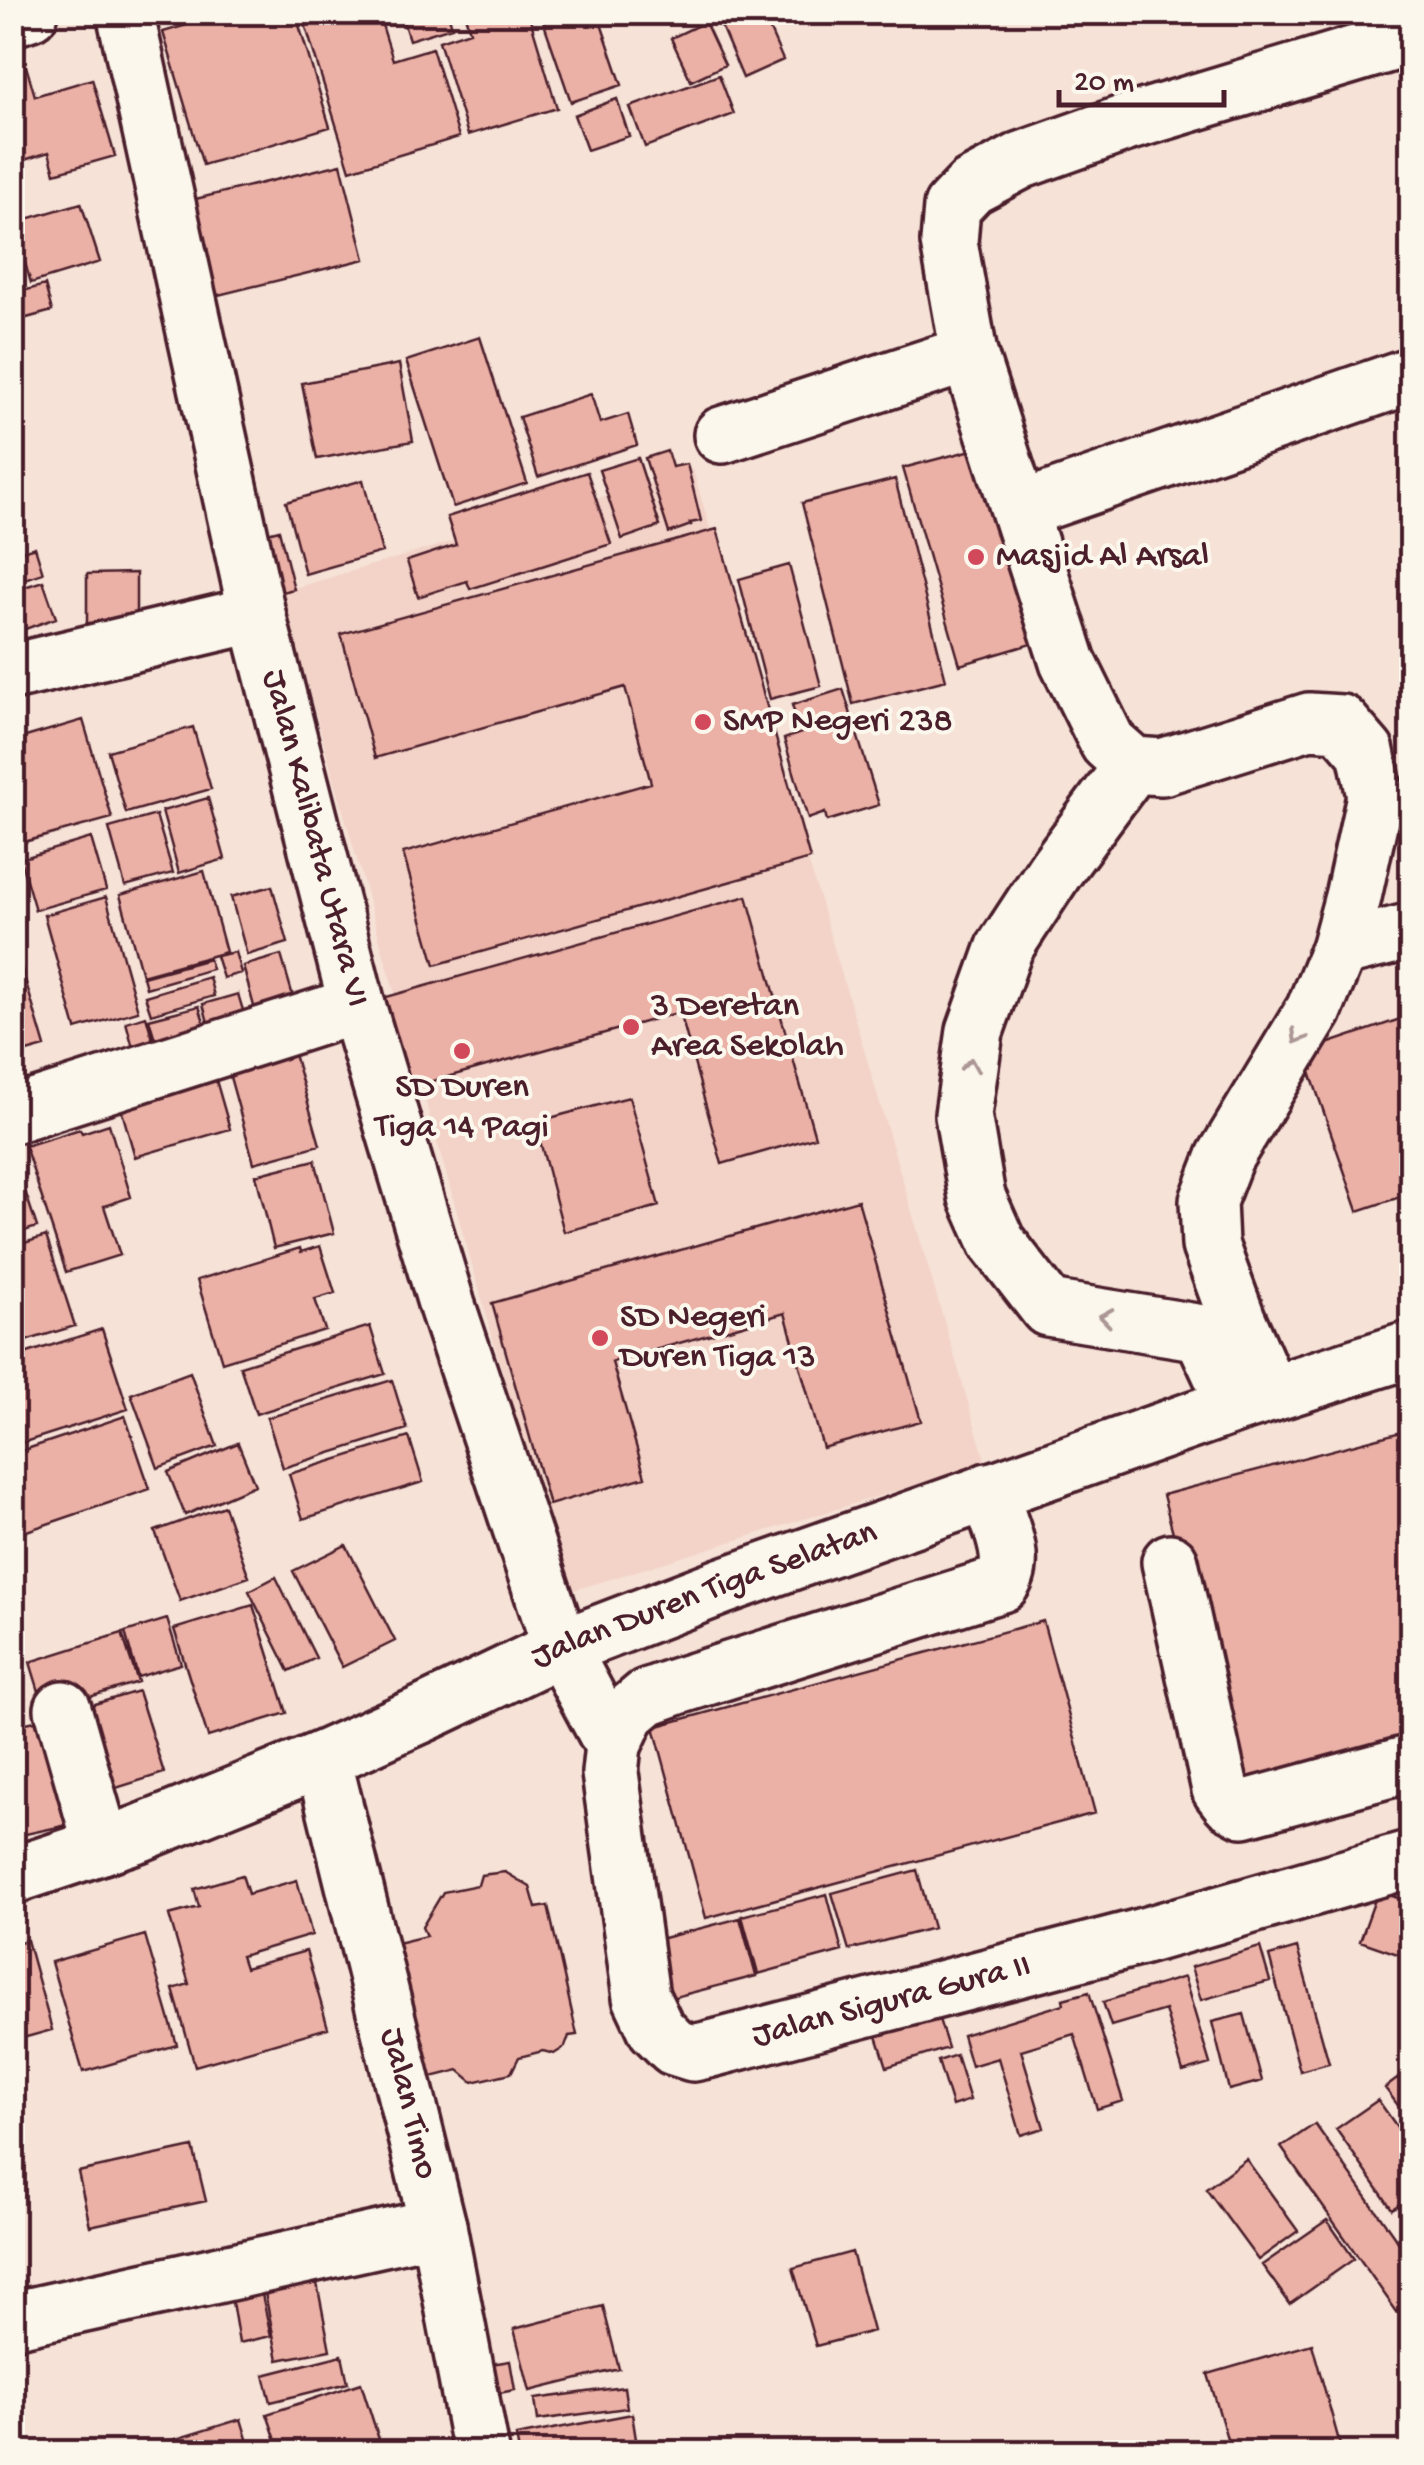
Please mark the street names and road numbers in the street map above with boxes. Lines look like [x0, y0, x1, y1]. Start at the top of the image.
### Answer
street label: Jalan Kalibata Utara VI [252, 666, 377, 1011]
street label: Jalan Duren Tiga Selatan [525, 1513, 883, 1679]
street label: Jalan Sigura Gura II [748, 1946, 1035, 2058]
street label: Jalan Timo [370, 2024, 446, 2183]

